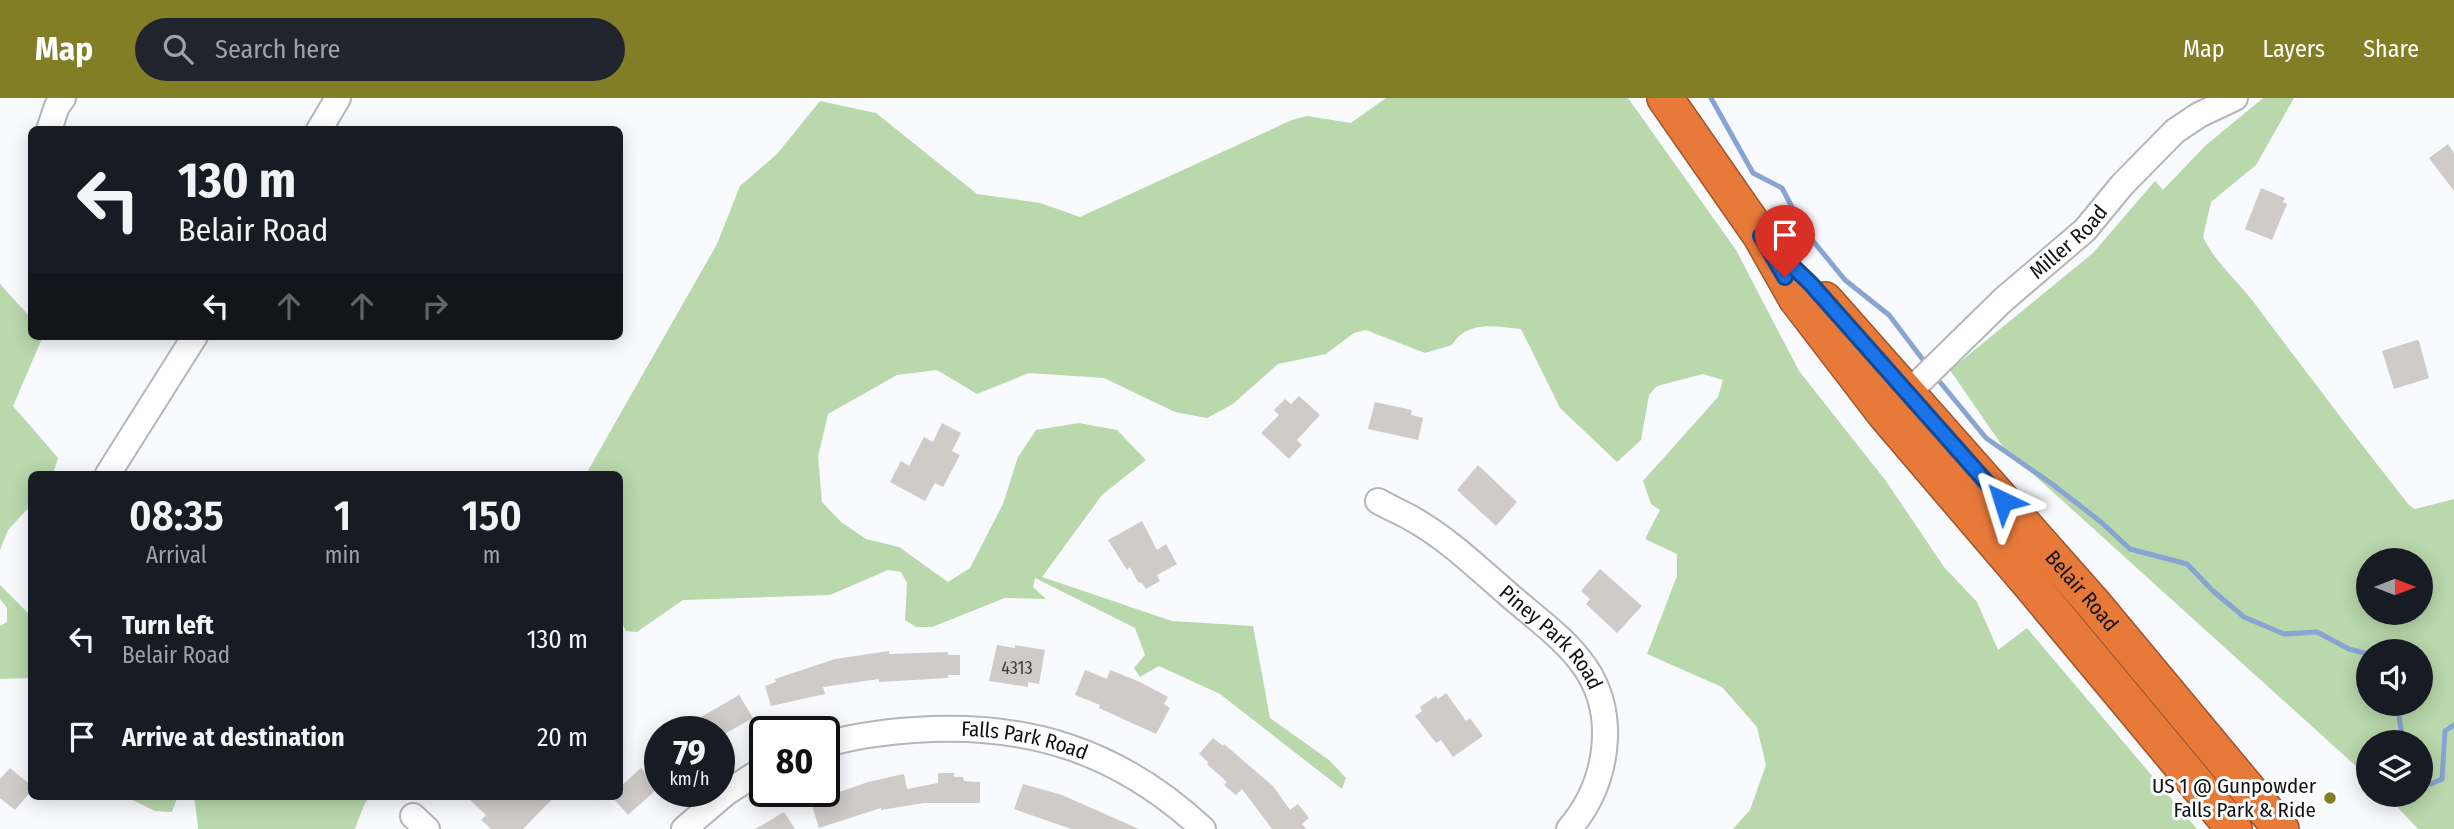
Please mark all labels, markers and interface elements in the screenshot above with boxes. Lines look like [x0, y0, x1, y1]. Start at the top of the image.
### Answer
search box [135, 18, 625, 81]
text: Map [35, 29, 93, 69]
icon: search [159, 30, 197, 68]
text: Search here [215, 34, 340, 65]
text: Map [2183, 35, 2225, 63]
text: Layers [2263, 35, 2325, 63]
text: Share [2363, 35, 2419, 63]
text: 130 m [178, 151, 296, 210]
icon: left [63, 154, 154, 245]
street label: Miller Road [2024, 200, 2113, 285]
pin [1755, 205, 1815, 277]
text: Belair Road [178, 211, 328, 249]
icon: arrive [1766, 216, 1804, 254]
icon: left [197, 287, 235, 325]
icon: ahead [270, 287, 308, 325]
icon: ahead [343, 287, 381, 325]
icon: right [416, 287, 454, 325]
position arrow [1966, 464, 2040, 538]
text: 08:35 [129, 491, 224, 541]
text: 1 [334, 491, 351, 541]
text: 150 [461, 491, 522, 541]
text: Arrival [146, 541, 207, 569]
text: min [325, 541, 360, 569]
text: m [483, 541, 501, 569]
street label: Belair Road [2040, 545, 2124, 637]
north arrow [2356, 548, 2432, 625]
map controls [2356, 548, 2433, 807]
street label: Piney Park Road [1494, 579, 1608, 693]
text: Turn left [122, 610, 214, 641]
icon: left [63, 620, 101, 658]
text: 130 m [526, 624, 588, 655]
button: sound [2356, 639, 2433, 716]
text: Belair Road [122, 641, 230, 669]
house number: 4313 [1001, 657, 1033, 679]
speed limit sign: 80 [749, 716, 840, 807]
street label: Falls Park Road [961, 716, 1092, 766]
icon: arrive [63, 718, 101, 756]
text: Arrive at destination [122, 722, 345, 753]
text: 20 m [537, 722, 588, 753]
button: layers [2356, 730, 2433, 807]
text: 79 [673, 731, 706, 773]
text: km/h [669, 768, 710, 790]
place label: US 1 @ Gunpowder Falls Park & Ride [2152, 773, 2317, 823]
marker: US 1 @ Gunpowder Falls Park & Ride [2322, 790, 2338, 806]

